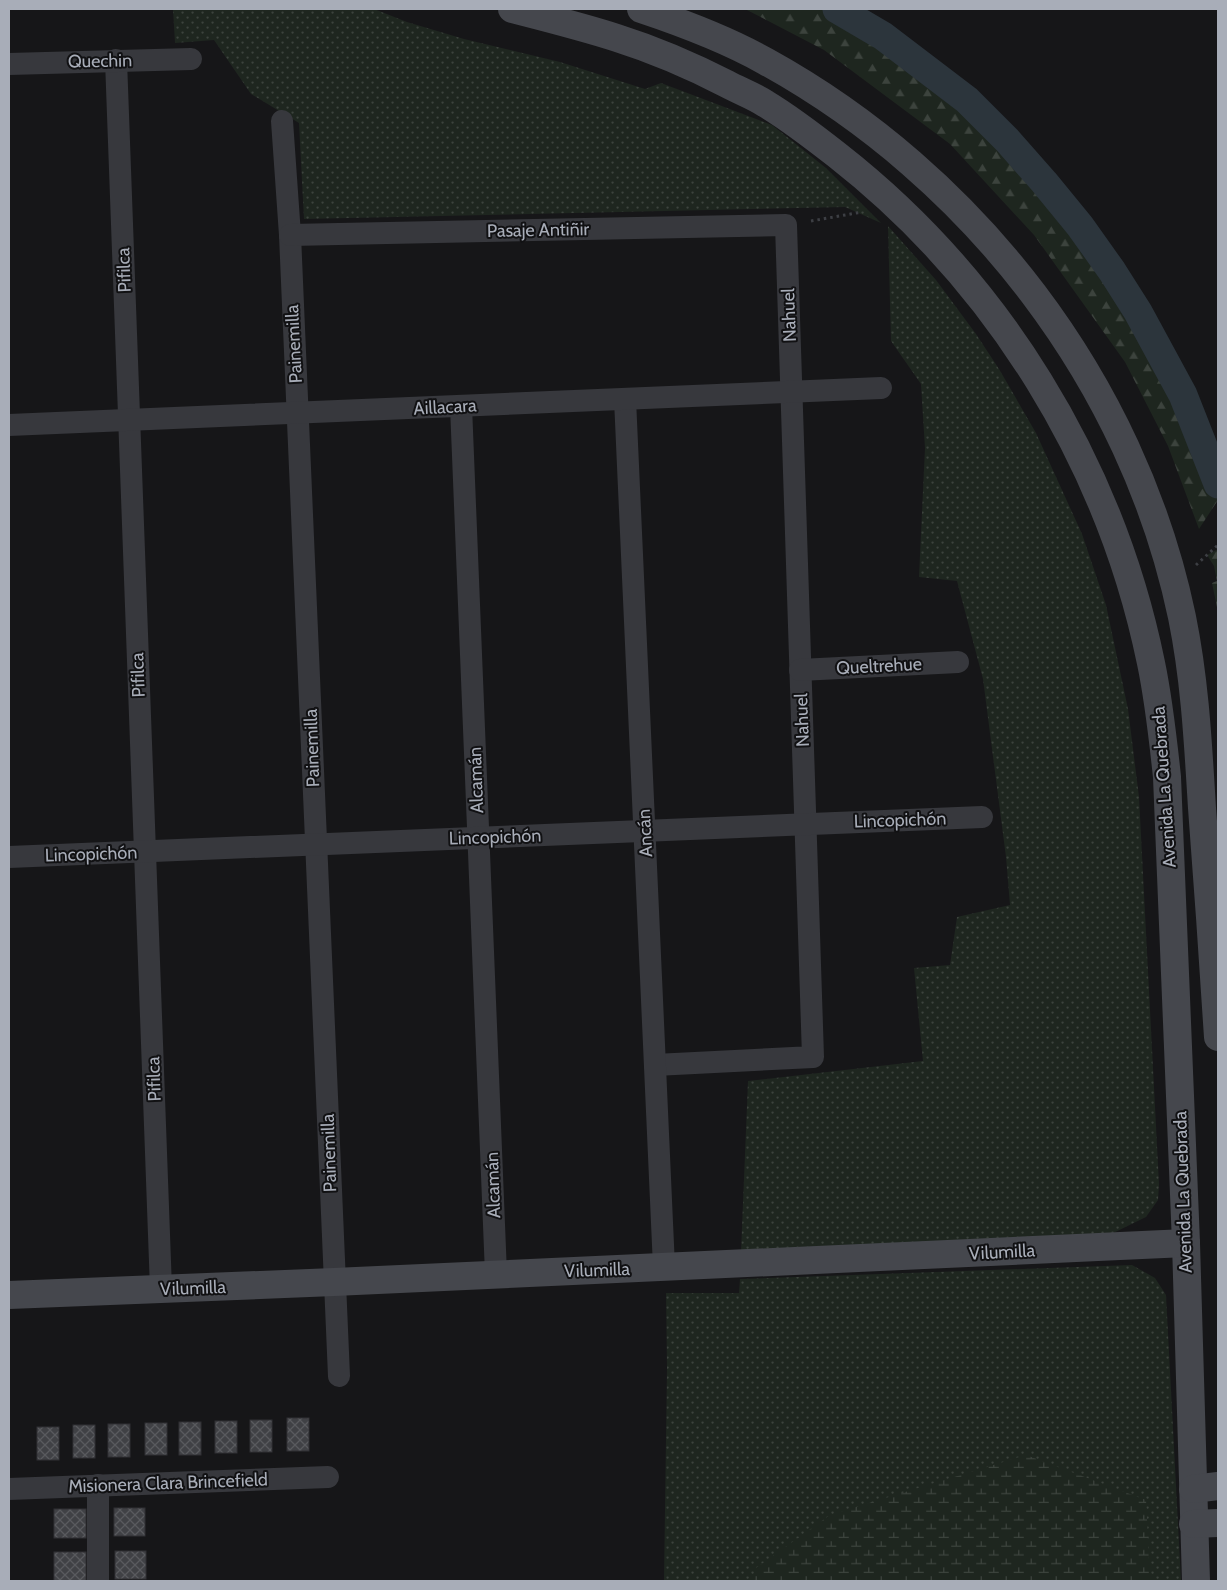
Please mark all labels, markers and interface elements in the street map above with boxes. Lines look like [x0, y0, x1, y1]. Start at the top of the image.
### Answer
street label: Quechin [68, 49, 132, 73]
street label: Pasaje Antiñir [487, 218, 590, 242]
street label: Pifilca [112, 247, 136, 293]
street label: Nahuel [777, 287, 801, 342]
street label: Painemilla [281, 304, 307, 384]
street label: Aillacara [413, 394, 477, 420]
street label: Pifilca [126, 652, 150, 698]
street label: Queltrehue [836, 653, 922, 679]
street label: Nahuel [790, 692, 814, 747]
street label: Avenida La Quebrada [1147, 705, 1181, 869]
street label: Painemilla [300, 708, 324, 788]
street label: Alcamán [464, 746, 488, 814]
street label: Lincopichón [853, 807, 947, 833]
street label: Ancán [633, 808, 657, 858]
street label: Lincopichón [448, 824, 542, 850]
street label: Lincopichón [44, 841, 138, 867]
street label: Pifilca [142, 1056, 166, 1102]
street label: Avenida La Quebrada [1169, 1110, 1197, 1273]
street label: Painemilla [317, 1113, 341, 1193]
street label: Alcamán [481, 1151, 505, 1219]
street label: Vilumilla [968, 1239, 1036, 1265]
street label: Vilumilla [564, 1258, 631, 1282]
street label: Vilumilla [160, 1276, 227, 1300]
street label: Misionera Clara Brincefield [68, 1469, 268, 1497]

